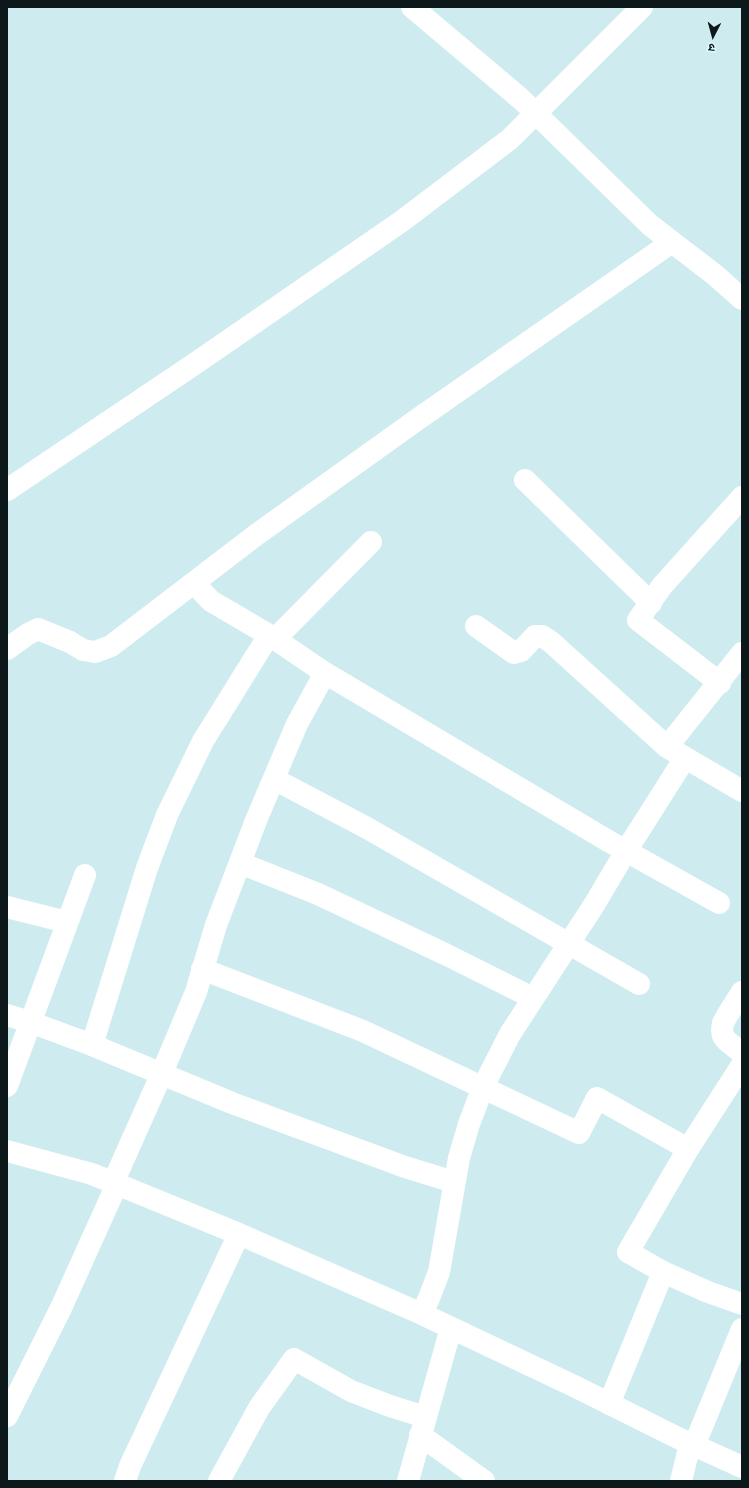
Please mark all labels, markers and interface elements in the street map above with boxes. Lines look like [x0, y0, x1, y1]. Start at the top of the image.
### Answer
north arrow [693, 16, 733, 56]
text: उ [708, 42, 716, 55]

